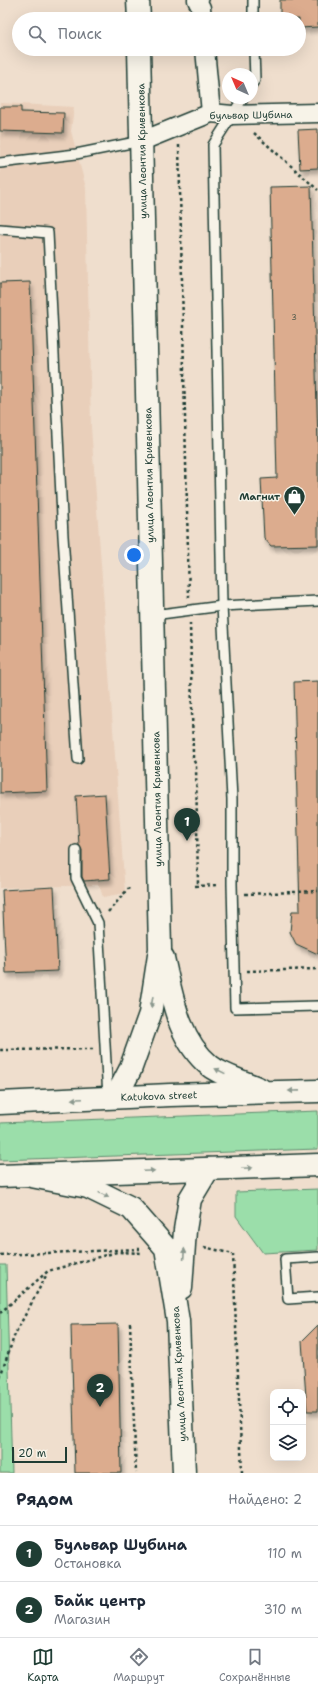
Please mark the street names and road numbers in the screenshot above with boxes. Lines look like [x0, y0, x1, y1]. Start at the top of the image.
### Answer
street label: улица Леонтия Кривенкова [134, 82, 150, 219]
street label: бульвар Шубина [209, 108, 293, 122]
street label: улица Леонтия Кривенкова [141, 406, 157, 543]
street label: улица Леонтия Кривенкова [149, 730, 165, 867]
street label: Katukova street [120, 1088, 198, 1104]
street label: улица Леонтия Кривенкова [169, 1305, 189, 1442]

